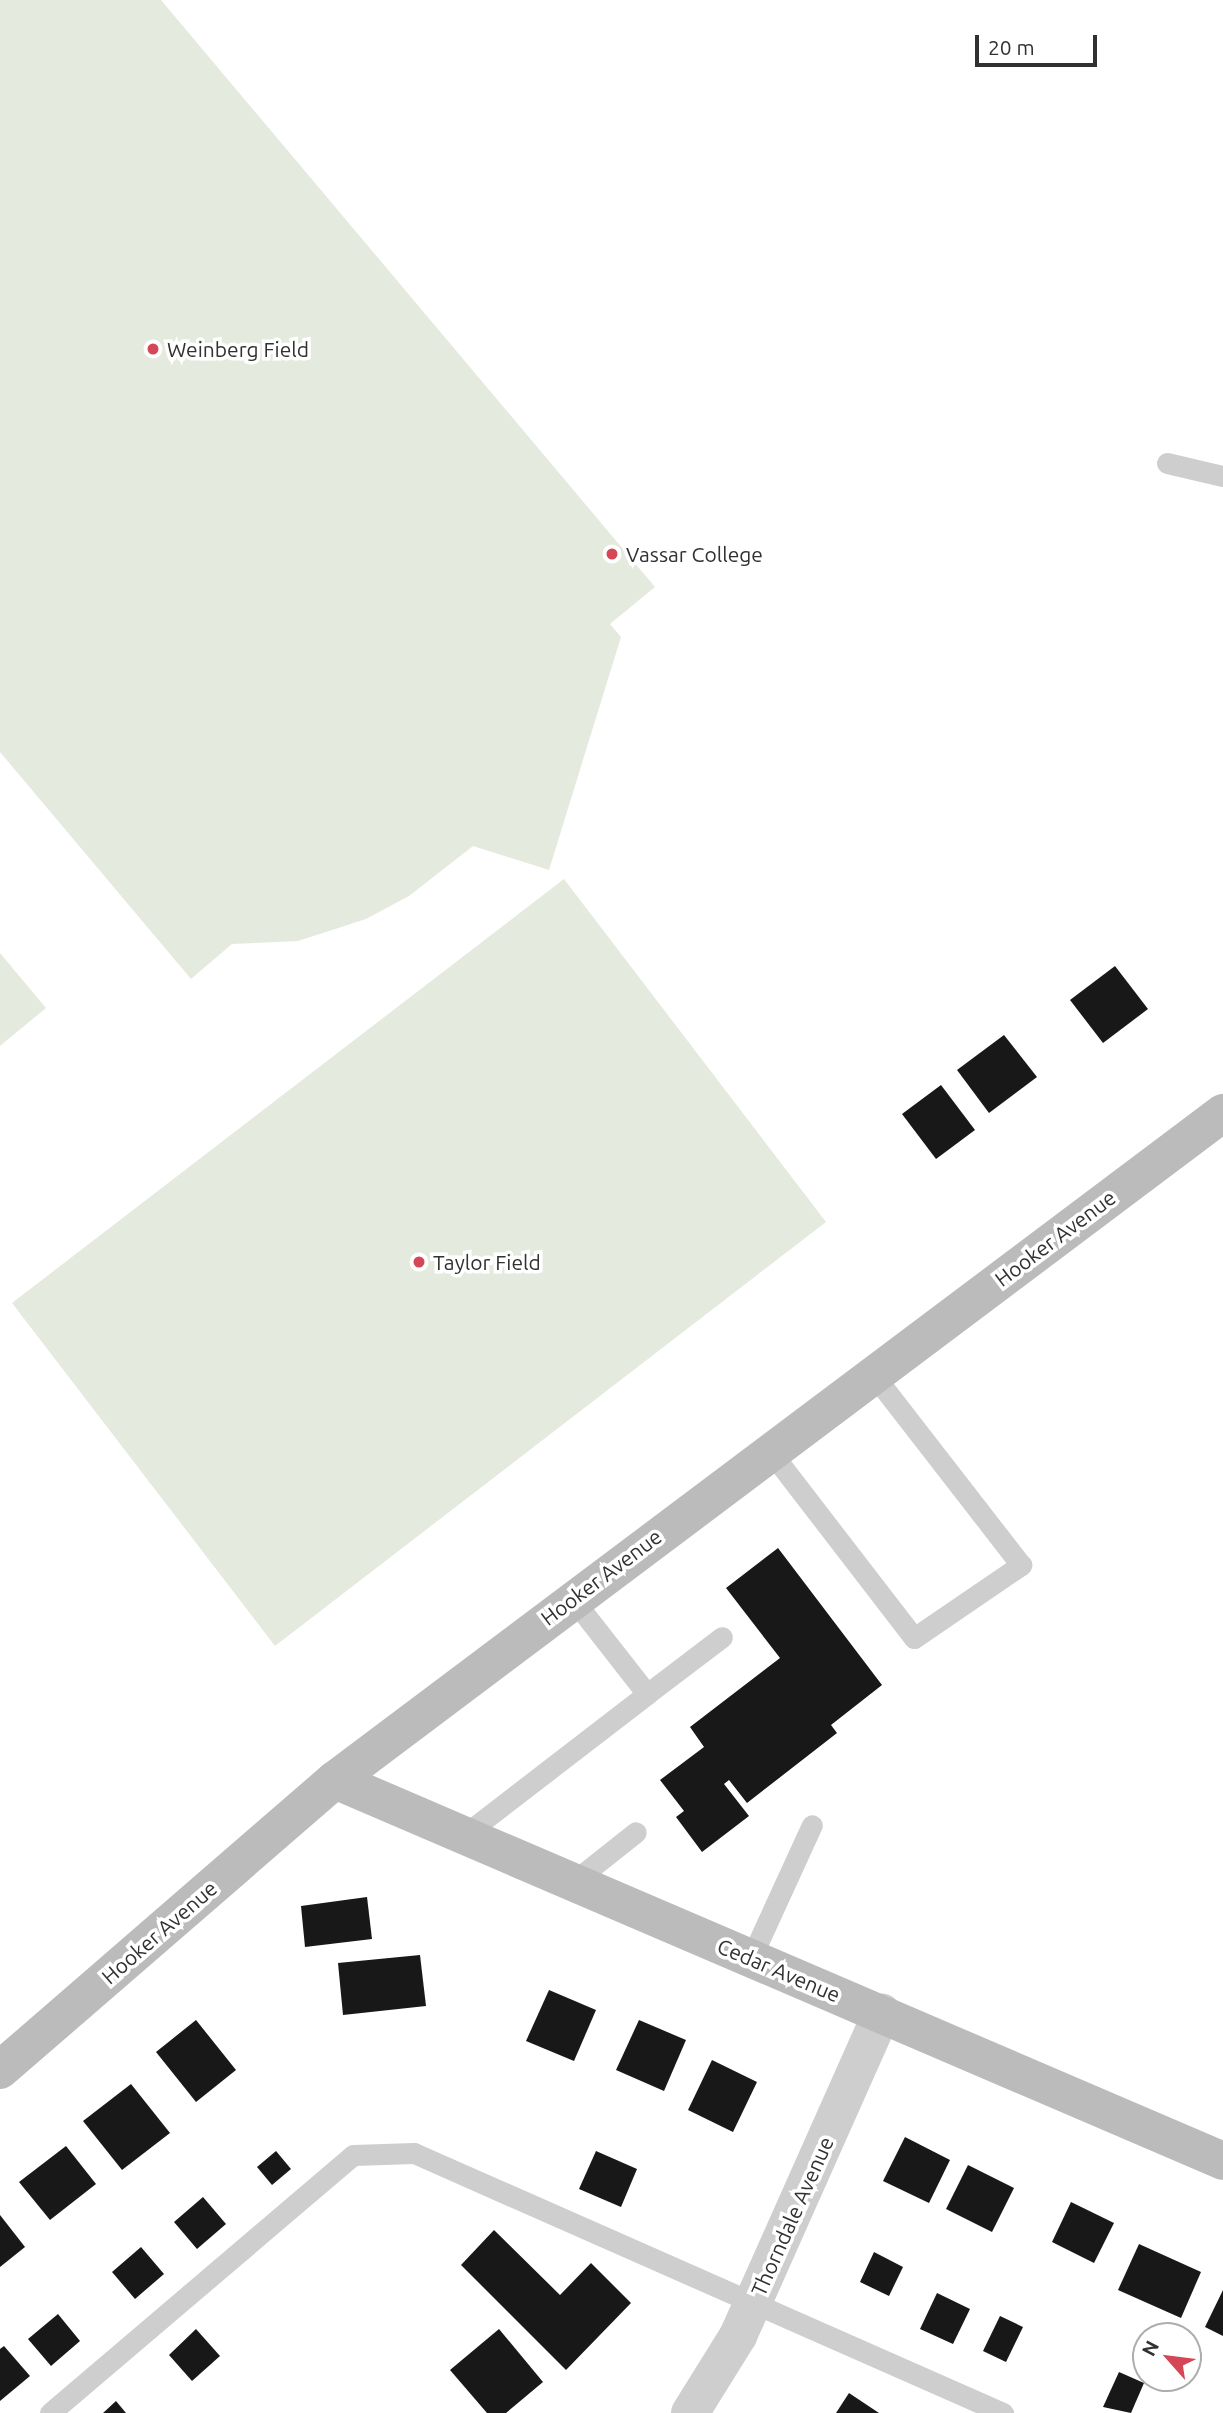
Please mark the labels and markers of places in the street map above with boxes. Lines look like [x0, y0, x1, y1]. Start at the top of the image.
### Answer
place label: Weinberg Field [167, 336, 309, 362]
marker: Weinberg Field [145, 341, 161, 357]
place label: Vassar College [626, 541, 763, 567]
marker: Vassar College [604, 546, 620, 562]
place label: Taylor Field [433, 1249, 541, 1275]
marker: Taylor Field [411, 1254, 427, 1270]

